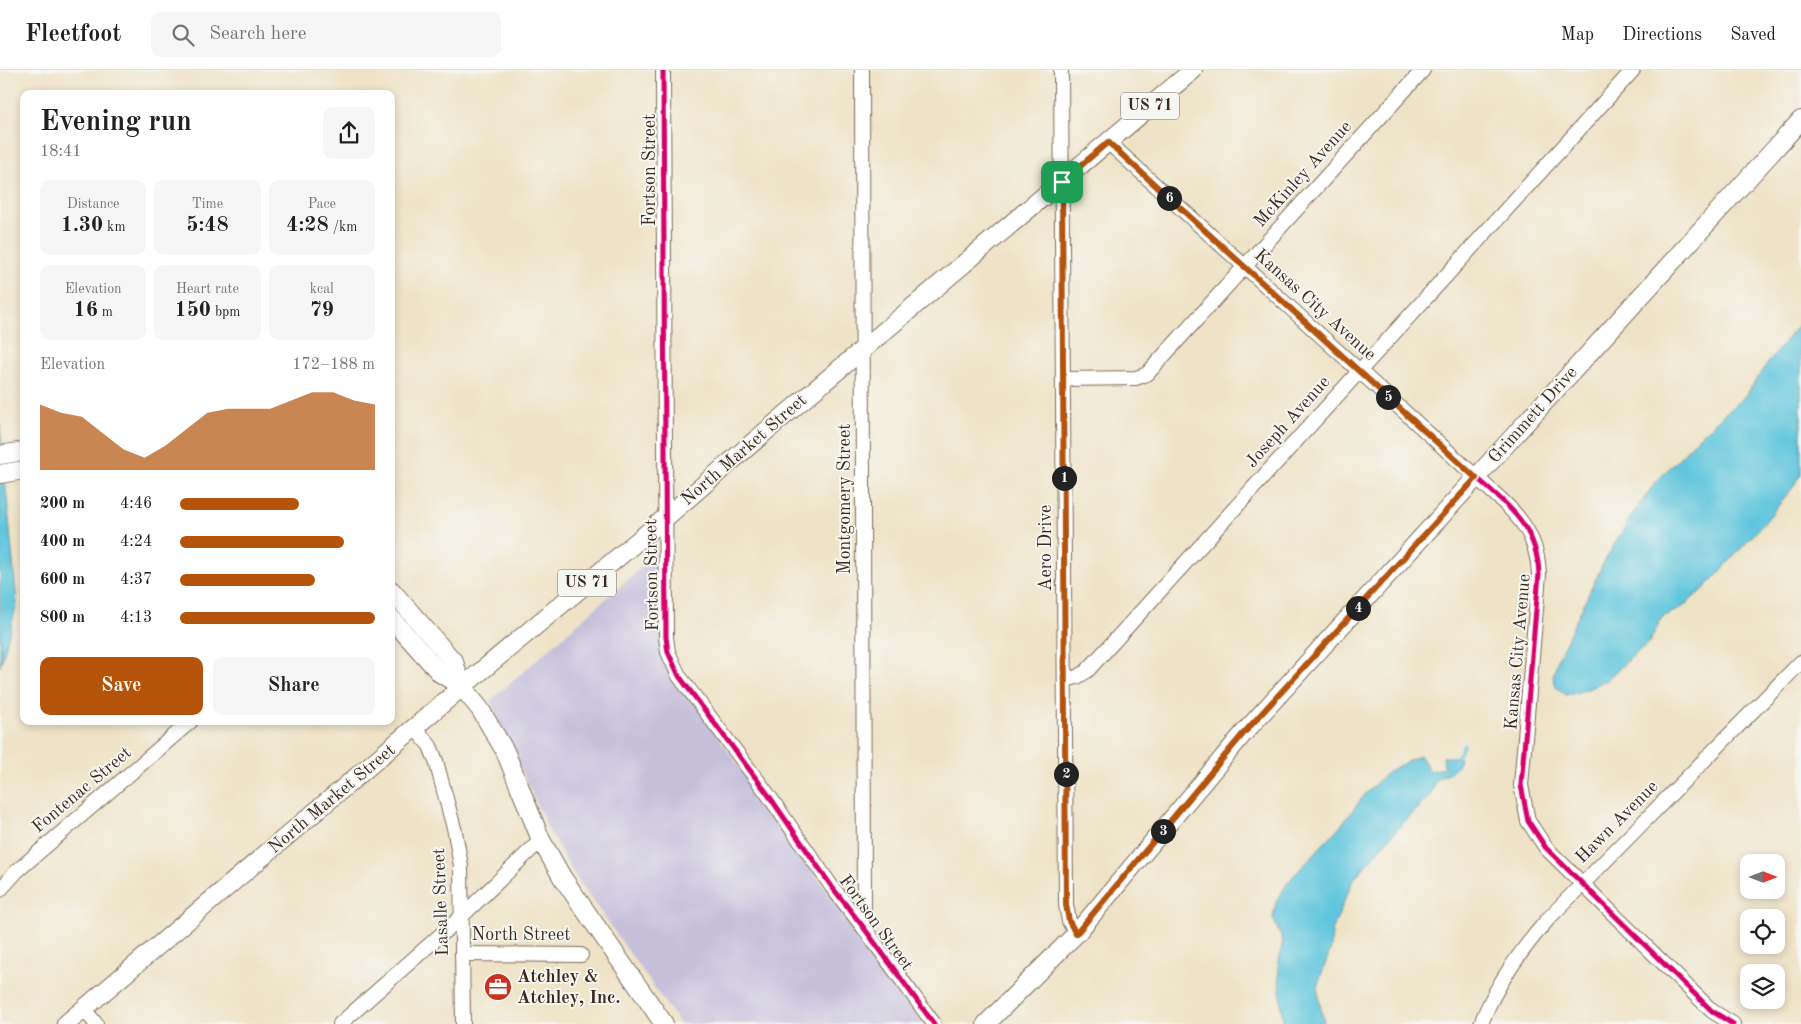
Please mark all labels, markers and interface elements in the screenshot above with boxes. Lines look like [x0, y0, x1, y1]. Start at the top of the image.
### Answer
search box [151, 12, 501, 57]
icon: search [169, 21, 197, 49]
text: Fleetfoot [25, 23, 121, 47]
text: Search here [209, 25, 306, 44]
text: Map [1561, 26, 1594, 44]
text: Directions [1622, 26, 1702, 44]
text: Saved [1730, 26, 1776, 44]
road number: US 71 [1121, 92, 1179, 120]
button: share [323, 107, 375, 159]
text: Evening run [40, 109, 192, 137]
street label: Fortson Street [641, 114, 659, 226]
street label: McKinley Avenue [1251, 117, 1355, 231]
text: 18:41 [40, 144, 82, 160]
pin [1041, 161, 1083, 203]
icon: arrive [1048, 168, 1076, 196]
pin: 6 [1156, 186, 1182, 210]
text: 6 [1165, 191, 1174, 205]
text: Distance [67, 197, 120, 211]
text: Time [192, 197, 223, 211]
text: Pace [308, 197, 336, 211]
text: 1.30 [61, 215, 103, 236]
text: 5:48 [186, 215, 229, 236]
text: 4:28 [286, 215, 329, 236]
text: km [103, 220, 126, 234]
text: /km [329, 220, 357, 234]
street label: Kansas City Avenue [1251, 246, 1379, 364]
text: Elevation [65, 282, 122, 296]
text: Heart rate [176, 282, 239, 296]
text: kcal [310, 282, 334, 296]
text: 16 [73, 300, 98, 321]
text: 150 [174, 300, 211, 321]
text: 79 [310, 300, 334, 321]
text: m [98, 305, 113, 319]
text: bpm [211, 305, 241, 319]
text: Elevation [40, 357, 105, 373]
text: 172–188 m [292, 357, 375, 373]
street label: Grimmett Drive [1485, 363, 1581, 467]
street label: Joseph Avenue [1242, 373, 1334, 471]
pin: 5 [1376, 384, 1400, 410]
text: 5 [1384, 390, 1393, 404]
street label: North Market Street [678, 391, 810, 509]
street label: Montgomery Street [836, 424, 854, 574]
pin: 1 [1052, 466, 1076, 490]
text: 1 [1060, 471, 1069, 485]
text: 200 m [40, 496, 85, 512]
text: 4:46 [120, 496, 152, 512]
street label: Aero Drive [1037, 505, 1055, 591]
street label: Fortson Street [642, 519, 662, 631]
text: 400 m [40, 534, 85, 550]
text: 4:24 [120, 534, 152, 550]
road number: US 71 [558, 569, 616, 596]
text: 600 m [40, 572, 85, 588]
text: 4:37 [120, 572, 152, 588]
street label: Kansas City Avenue [1502, 573, 1534, 731]
pin: 4 [1346, 596, 1370, 620]
text: 4 [1354, 601, 1363, 615]
text: 800 m [40, 610, 85, 626]
text: 4:13 [120, 610, 152, 626]
button: Save [40, 657, 203, 715]
button: Share [213, 657, 375, 715]
street label: North Market Street [265, 741, 399, 857]
street label: Fontenac Street [29, 743, 135, 837]
pin: 2 [1054, 762, 1078, 786]
text: 2 [1062, 767, 1071, 781]
street label: Hawn Avenue [1572, 777, 1662, 867]
pin: 3 [1150, 818, 1176, 844]
text: 3 [1159, 824, 1168, 838]
street label: Lasalle Street [430, 848, 452, 956]
north arrow [1740, 854, 1785, 899]
map controls [1740, 854, 1785, 1009]
street label: Fortson Street [836, 872, 916, 974]
button: locate [1740, 909, 1785, 954]
street label: North Street [472, 926, 571, 944]
button: layers [1740, 964, 1785, 1009]
place label: Atchley & Atchley, Inc. [517, 968, 621, 1007]
office icon: Atchley & Atchley, Inc. [483, 972, 513, 1002]

